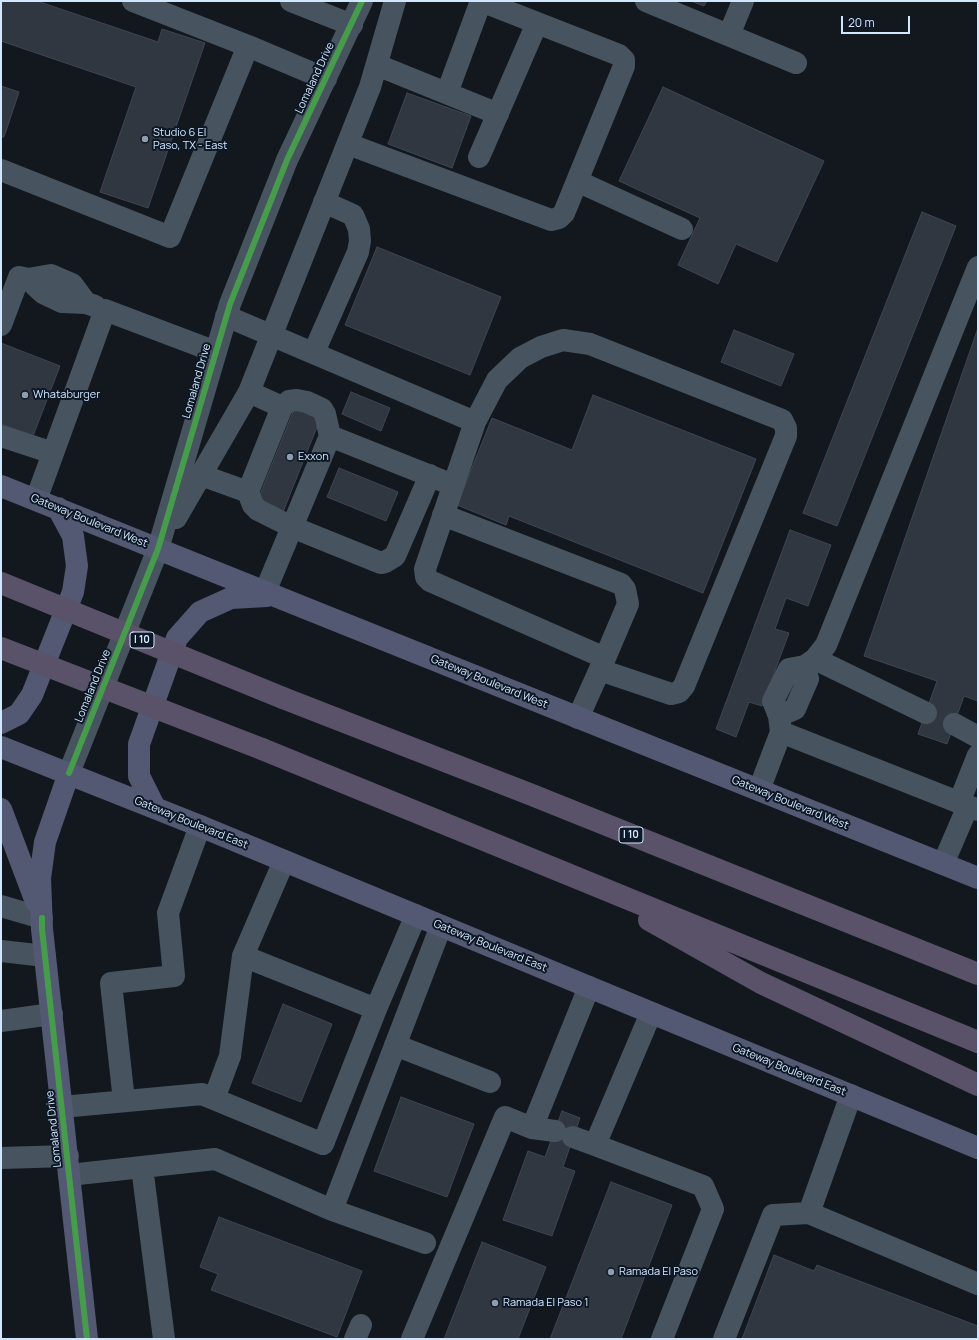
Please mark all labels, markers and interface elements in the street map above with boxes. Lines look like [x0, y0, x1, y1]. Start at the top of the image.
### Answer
scale bar [843, 8, 912, 34]
text: 20 m [848, 14, 875, 31]
street label: Lomaland Drive [293, 40, 337, 116]
place label: Studio 6 El Paso, TX - East [153, 126, 227, 152]
marker: Studio 6 El Paso, TX - East [140, 134, 150, 144]
street label: Lomaland Drive [180, 342, 214, 420]
place label: Whataburger [33, 388, 100, 402]
marker: Whataburger [20, 390, 30, 400]
place label: Exxon [298, 450, 329, 464]
marker: Exxon [285, 452, 295, 462]
street label: Gateway Boulevard West [29, 491, 149, 551]
road number: I 10 [130, 632, 154, 648]
street label: Lomaland Drive [72, 648, 114, 724]
street label: Gateway Boulevard West [429, 652, 549, 712]
street label: Gateway Boulevard West [730, 773, 850, 833]
street label: Gateway Boulevard East [132, 794, 250, 852]
road number: I 10 [619, 827, 643, 843]
street label: Gateway Boulevard East [431, 917, 549, 975]
street label: Gateway Boulevard East [730, 1041, 848, 1099]
street label: Lomaland Drive [43, 1090, 65, 1168]
place label: Ramada El Paso [619, 1265, 698, 1279]
marker: Ramada El Paso [606, 1267, 616, 1277]
place label: Ramada El Paso 1 [503, 1296, 589, 1310]
marker: Ramada El Paso 1 [490, 1298, 500, 1308]

